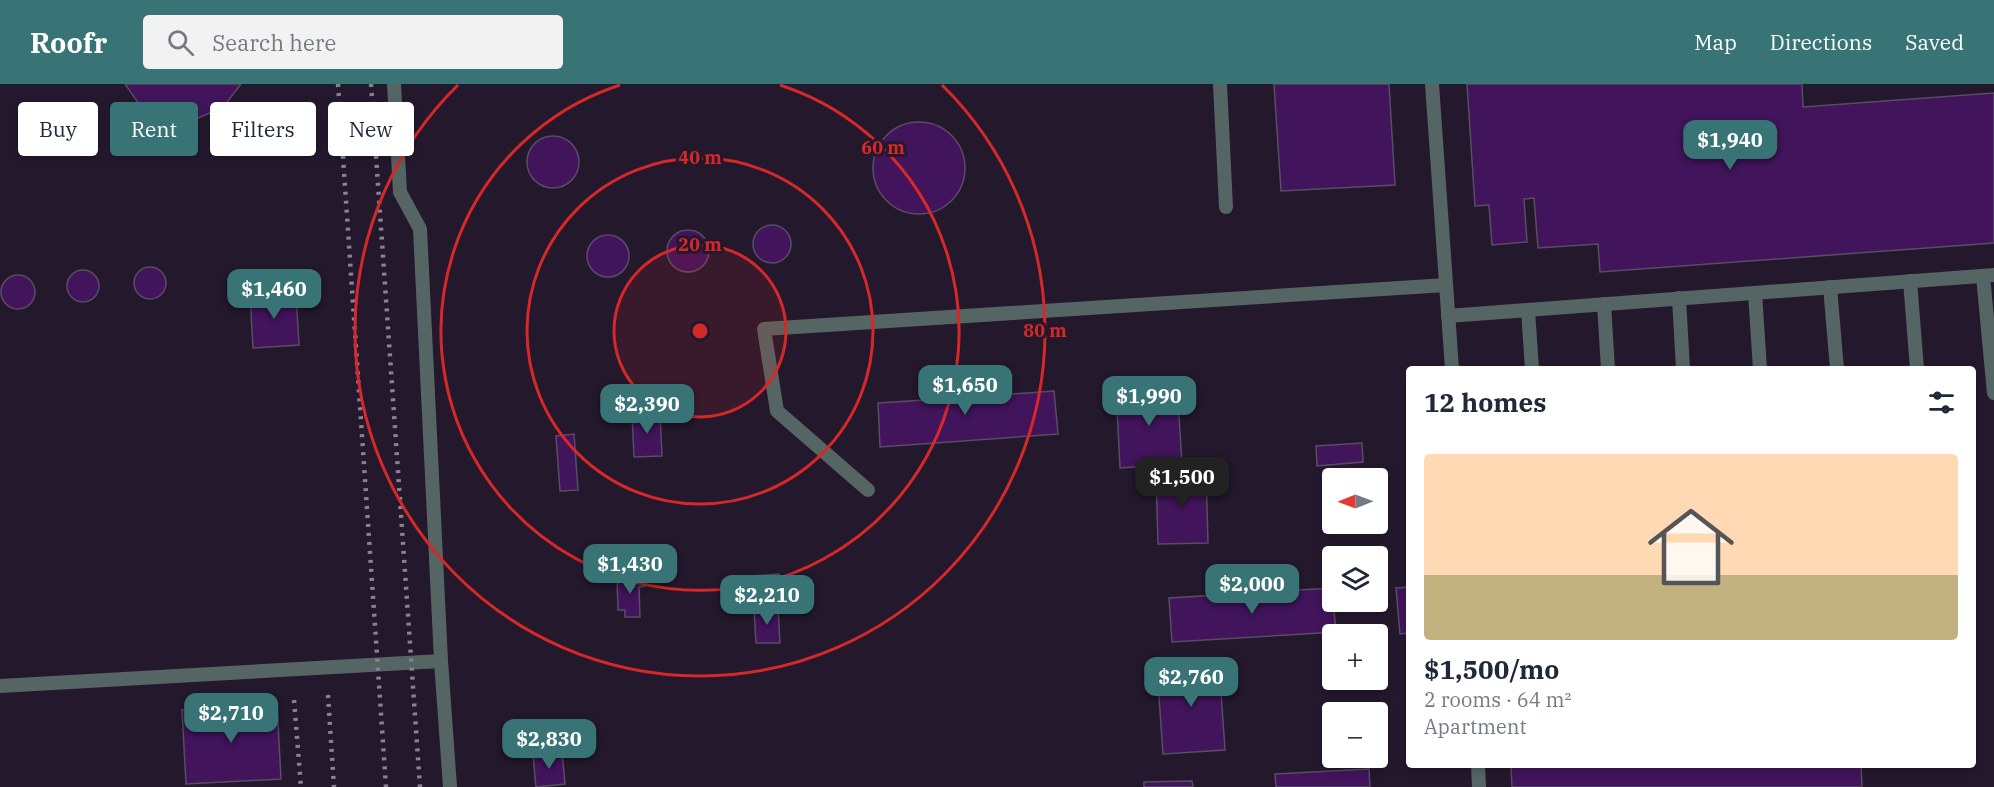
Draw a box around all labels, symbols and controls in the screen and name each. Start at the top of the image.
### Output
search box [143,15,563,69]
text: Roofr [30,24,107,61]
icon: search [164,26,197,59]
text: Search here [212,28,336,57]
text: Map [1694,28,1737,56]
text: Directions [1770,28,1872,56]
text: Saved [1905,28,1964,56]
chip: Buy [18,102,98,156]
chip: Rent [110,102,198,156]
chip: Filters [210,102,316,156]
chip: New [328,102,414,156]
pin: $1,940 [1681,120,1779,171]
text: $1,940 [1697,126,1763,153]
text: 60 m [861,136,905,159]
text: 40 m [678,146,722,169]
text: 20 m [678,233,722,256]
pin: $1,460 [225,269,323,320]
text: $1,460 [241,275,307,302]
text: 80 m [1023,319,1067,342]
centre of rings [690,321,710,341]
pin: $1,650 [916,365,1014,416]
text: $1,650 [932,371,998,398]
pin: $1,990 [1100,376,1198,427]
text: $1,990 [1116,382,1182,409]
pin: $2,390 [598,384,696,435]
text: 12 homes [1424,385,1546,419]
icon: filters [1925,386,1958,419]
text: $2,390 [614,390,680,417]
pin: $1,500 [1133,457,1231,508]
text: $1,500 [1149,463,1215,490]
north arrow [1322,468,1388,534]
map controls [1322,468,1388,768]
icon: home [1637,493,1745,601]
pin: $1,430 [581,544,679,595]
button: layers [1322,546,1388,612]
text: $1,430 [597,550,663,577]
pin: $2,000 [1203,564,1301,615]
text: $2,000 [1219,570,1285,597]
pin: $2,210 [718,575,816,626]
text: $2,210 [734,581,800,608]
button: + [1322,624,1388,690]
text: $1,500/mo [1424,652,1559,686]
pin: $2,760 [1142,657,1240,708]
text: $2,760 [1158,663,1224,690]
text: 2 rooms · 64 m² [1424,686,1571,713]
pin: $2,710 [182,693,280,744]
text: $2,710 [198,699,264,726]
button: − [1322,702,1388,768]
text: Apartment [1424,713,1527,740]
pin: $2,830 [500,719,598,770]
text: $2,830 [516,725,582,752]

